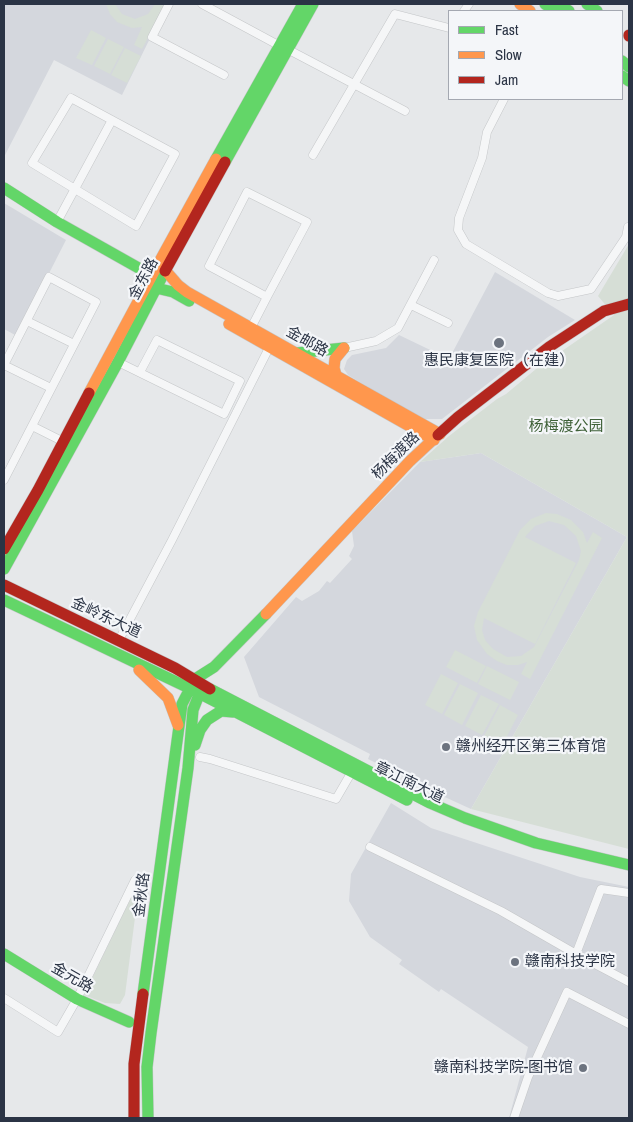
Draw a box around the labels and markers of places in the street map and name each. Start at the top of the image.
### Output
marker: 惠民康复医院（在建） [492,336,506,350]
place label: 惠民康复医院（在建） [424,352,574,370]
place label: 赣州经开区第三体育馆 [456,738,606,756]
marker: 赣州经开区第三体育馆 [440,741,452,753]
place label: 赣南科技学院 [525,953,615,971]
marker: 赣南科技学院 [509,956,521,968]
place label: 赣南科技学院-图书馆 [434,1059,573,1077]
marker: 赣南科技学院-图书馆 [577,1062,589,1074]

